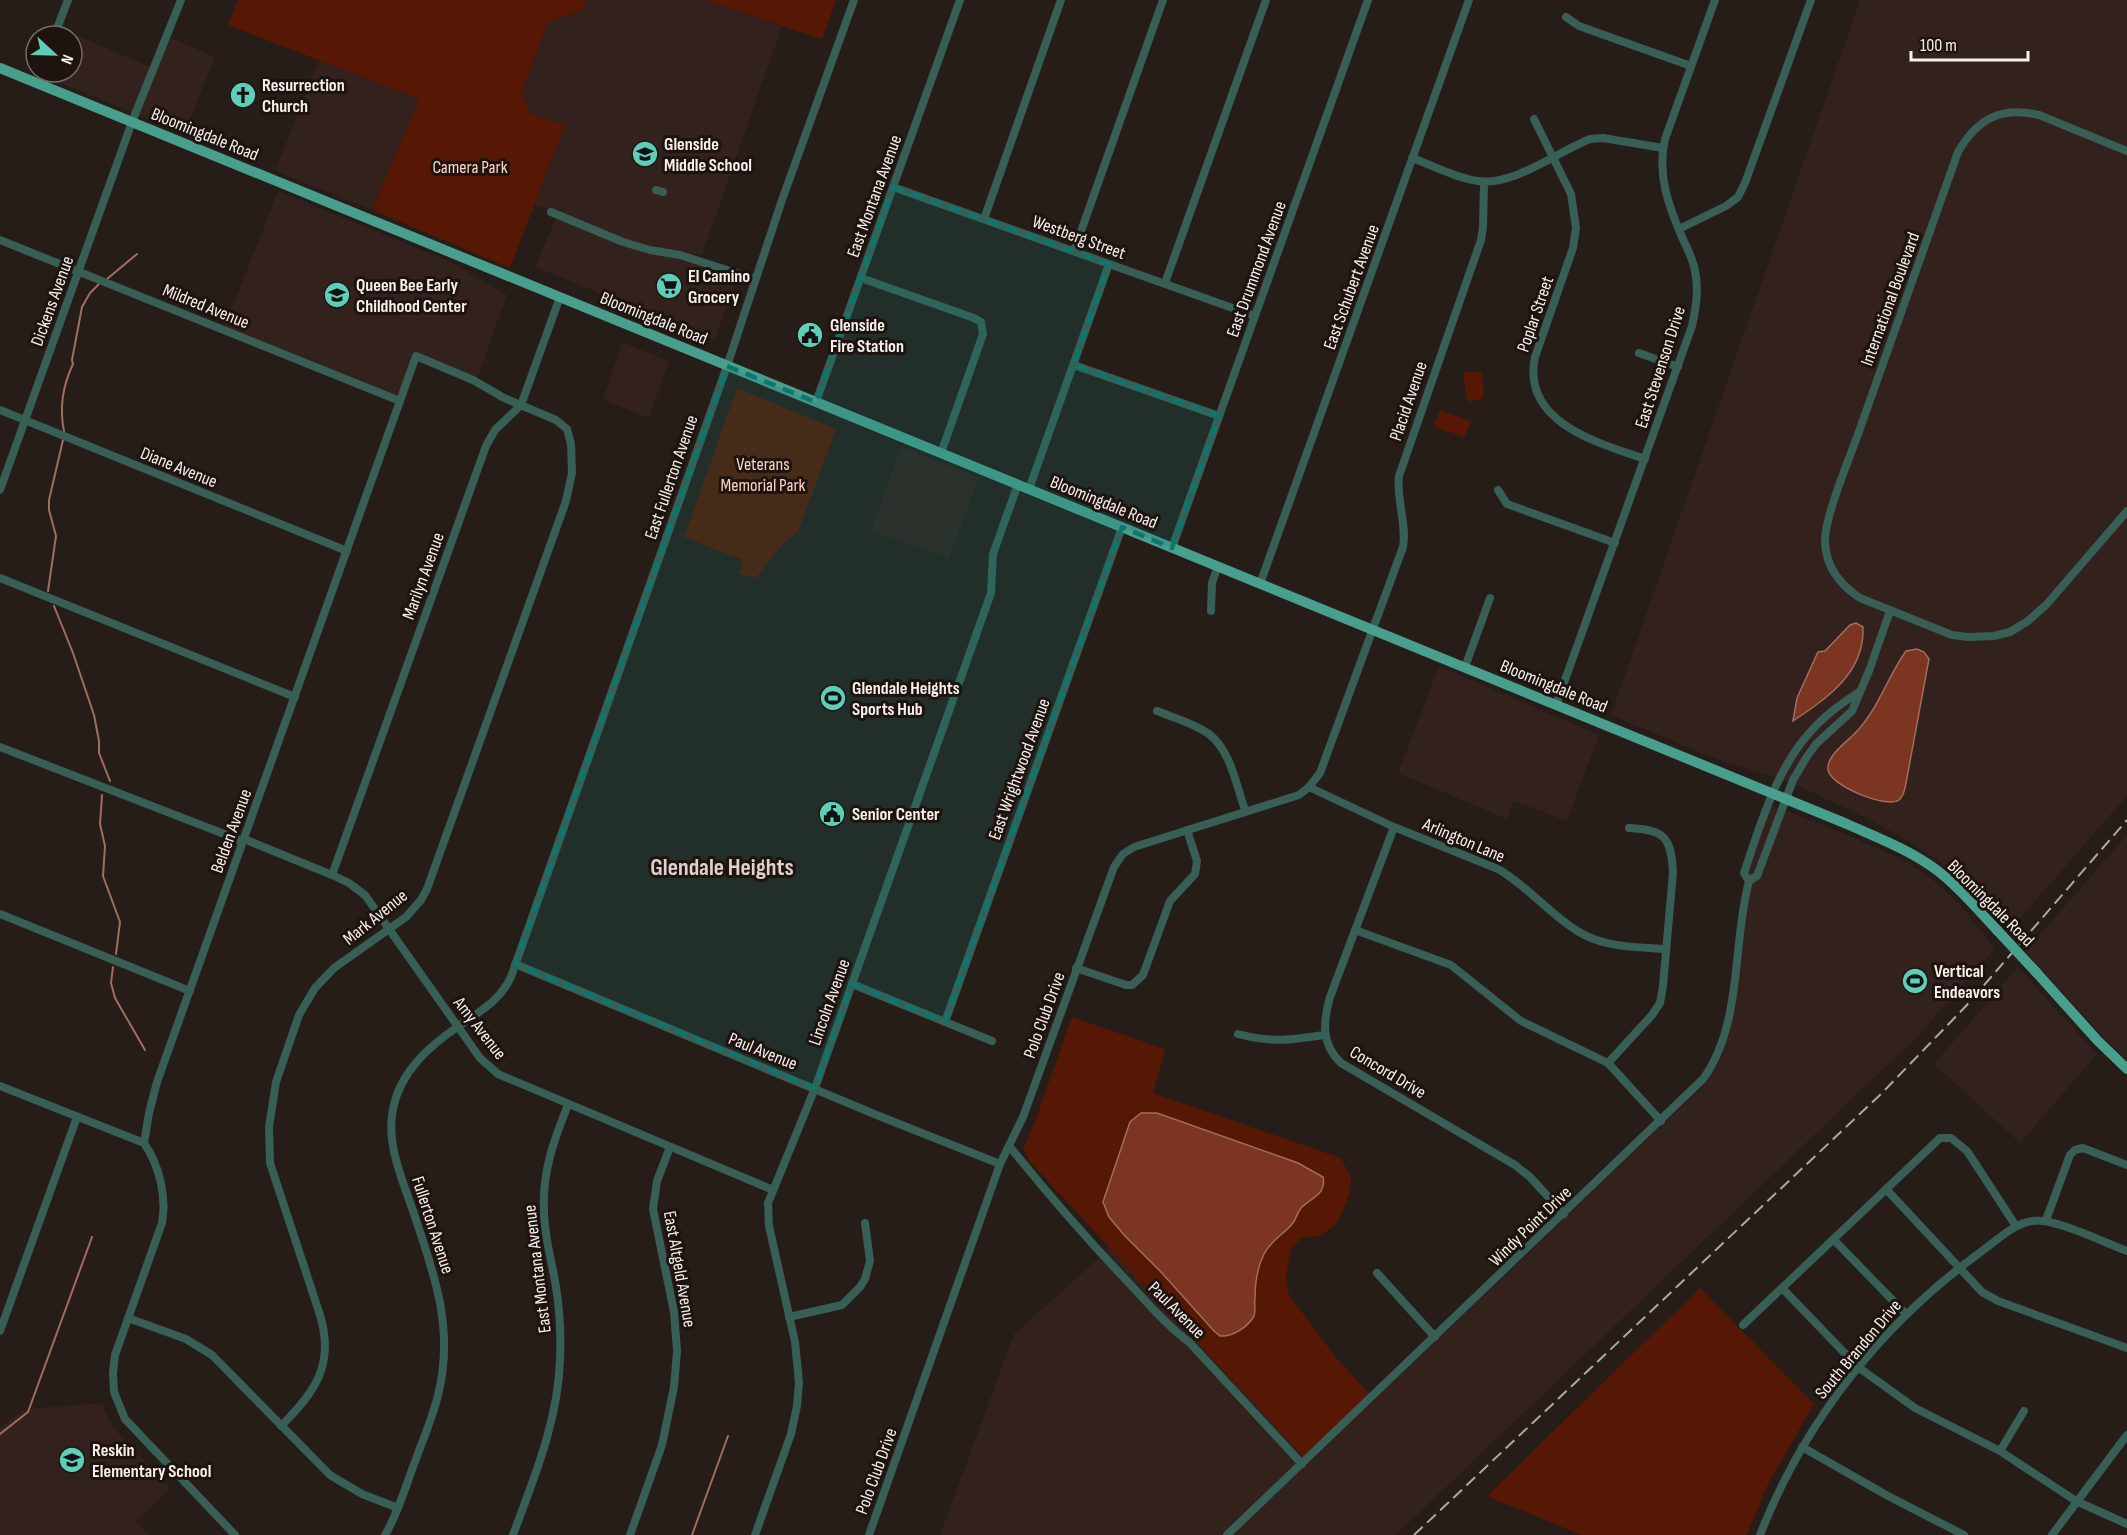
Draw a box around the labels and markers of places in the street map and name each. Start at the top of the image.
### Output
place label: Resurrection Church [262,75,345,117]
church icon: Resurrection Church [228,80,258,110]
place label: Glenside Middle School [664,134,752,176]
school or university icon: Glenside Middle School [630,139,660,169]
place label: El Camino Grocery [688,266,750,308]
supermarket icon: El Camino Grocery [654,271,684,301]
place label: Queen Bee Early Childhood Center [356,275,467,317]
school or university icon: Queen Bee Early Childhood Center [322,280,352,310]
place label: Glenside Fire Station [830,315,904,357]
public building icon: Glenside Fire Station [795,320,825,350]
place label: Glendale Heights Sports Hub [852,678,960,720]
sports icon: Glendale Heights Sports Hub [818,683,848,713]
public building icon: Senior Center [817,799,847,829]
place label: Senior Center [852,804,940,825]
place label: Vertical Endeavors [1934,961,2000,1003]
sports icon: Vertical Endeavors [1900,966,1930,996]
place label: Reskin Elementary School [92,1440,211,1482]
school or university icon: Reskin Elementary School [57,1445,87,1475]

